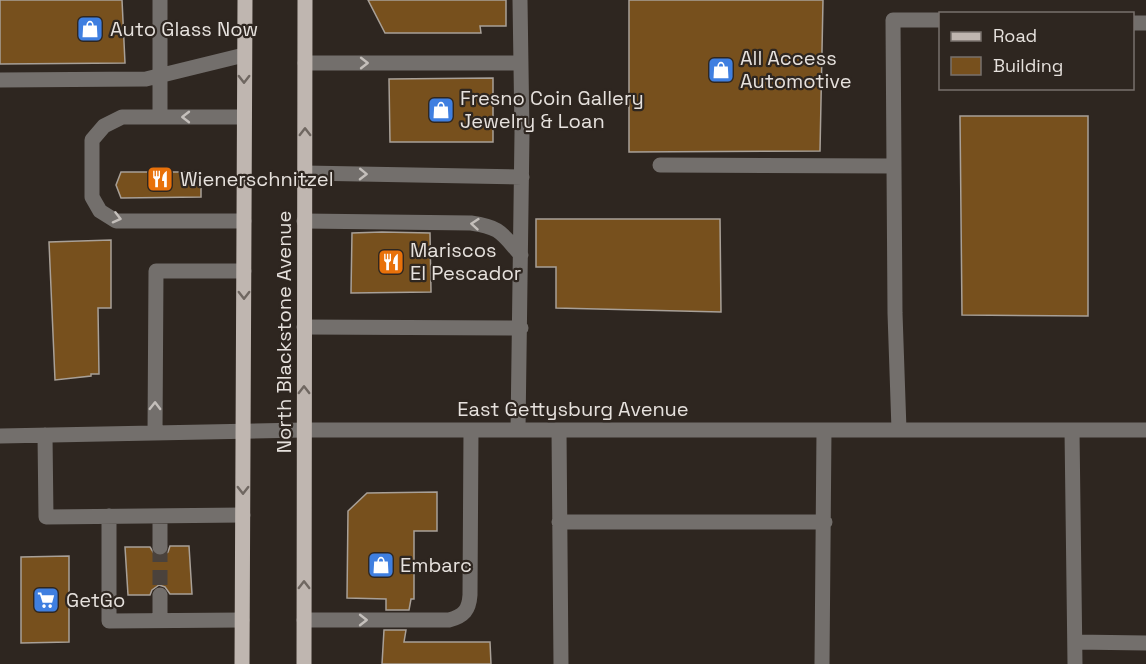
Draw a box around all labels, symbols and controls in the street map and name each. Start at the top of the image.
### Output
legend [939,12,1134,90]
shop icon: Auto Glass Now [75,14,105,44]
place label: Auto Glass Now [110,16,258,42]
text: Road [993,24,1037,47]
place label: All Access Automotive [740,45,852,94]
text: Building [993,54,1063,77]
shop icon: All Access Automotive [706,55,736,85]
one-way arrow [359,57,368,69]
one-way arrow [238,75,250,84]
place label: Fresno Coin Gallery Jewelry & Loan [460,85,644,134]
shop icon: Fresno Coin Gallery Jewelry & Loan [426,95,456,125]
one-way arrow [181,111,190,123]
one-way arrow [299,127,311,136]
restaurant icon: Wienerschnitzel [145,164,175,194]
place label: Wienerschnitzel [180,166,334,192]
one-way arrow [359,168,368,180]
one-way arrow [112,211,122,224]
street label: North Blackstone Avenue [271,211,297,453]
one-way arrow [470,218,479,231]
place label: Mariscos El Pescador [410,237,521,286]
restaurant icon: Mariscos El Pescador [376,247,406,277]
one-way arrow [237,291,250,300]
one-way arrow [298,385,310,394]
street label: East Gettysburg Avenue [457,396,689,422]
one-way arrow [149,402,161,411]
one-way arrow [237,486,249,495]
shop icon: Embarc [366,550,396,580]
place label: Embarc [400,552,472,578]
one-way arrow [298,580,310,589]
supermarket icon: GetGo [31,585,61,615]
place label: GetGo [66,587,125,613]
one-way arrow [358,614,367,626]

